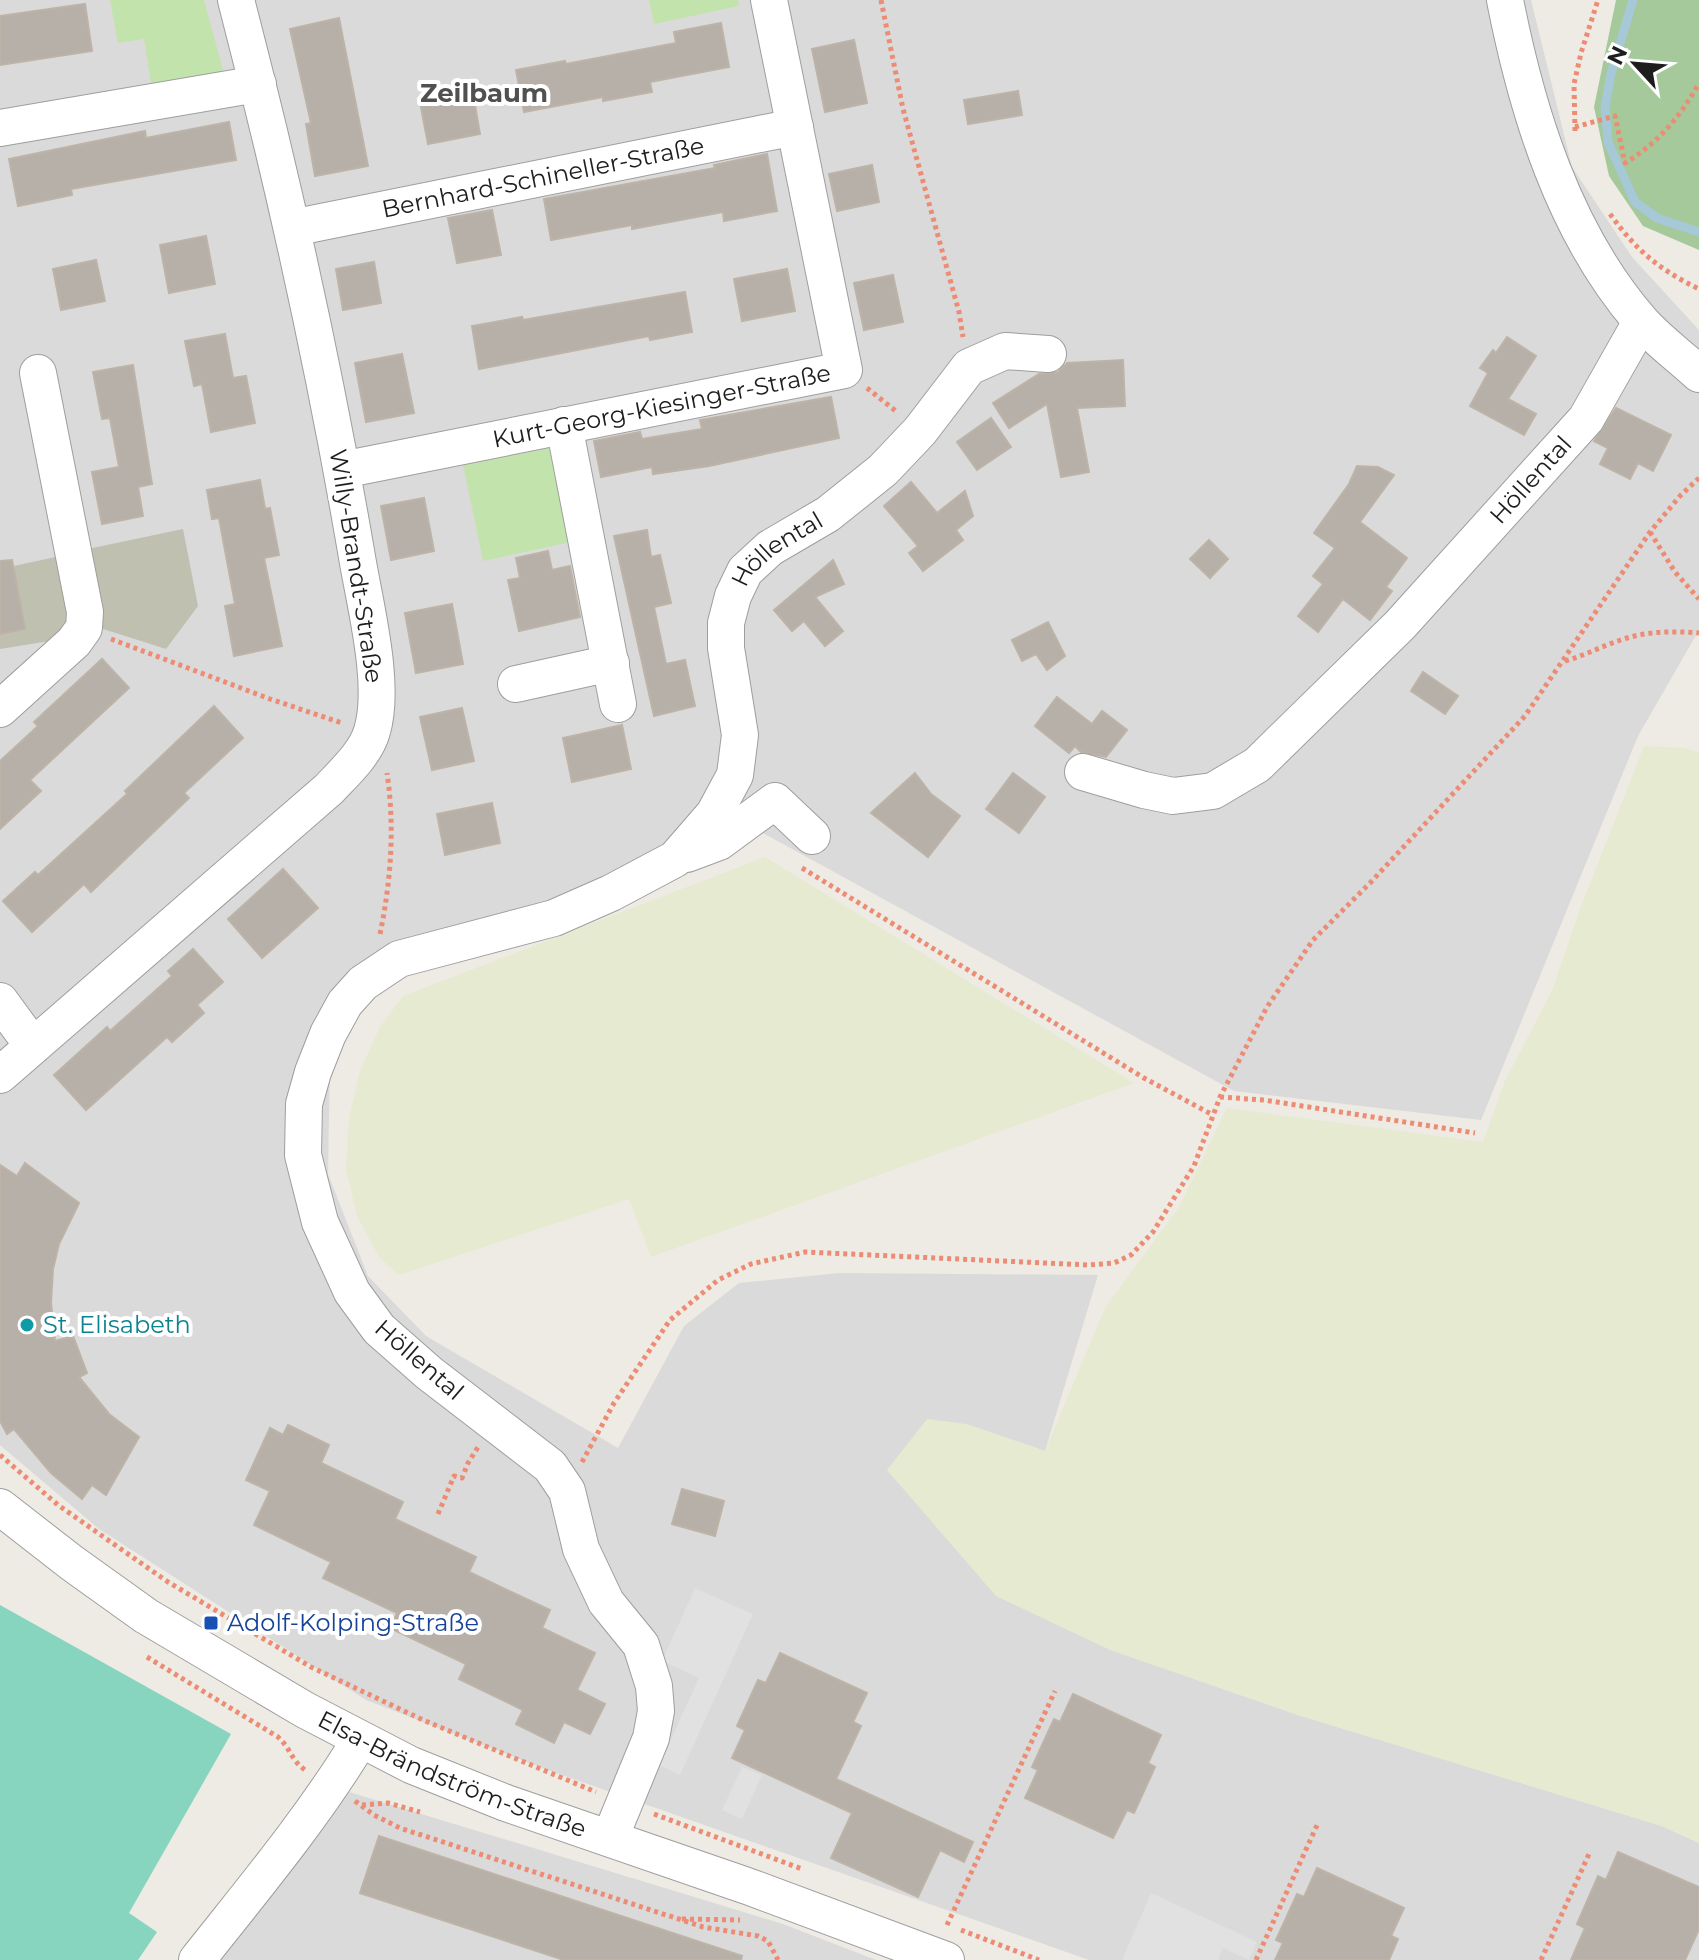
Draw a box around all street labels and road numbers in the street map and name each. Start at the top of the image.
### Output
street label: Bernhard-Schineller-Straße [379,131,707,224]
street label: Kurt-Georg-Kiesinger-Straße [490,358,833,454]
street label: Höllental [1483,430,1577,530]
street label: Willy-Brandt-Straße [324,447,389,685]
street label: Höllental [725,505,828,591]
street label: Höllental [369,1313,470,1406]
street label: Elsa-Brändström-Straße [313,1704,590,1844]

